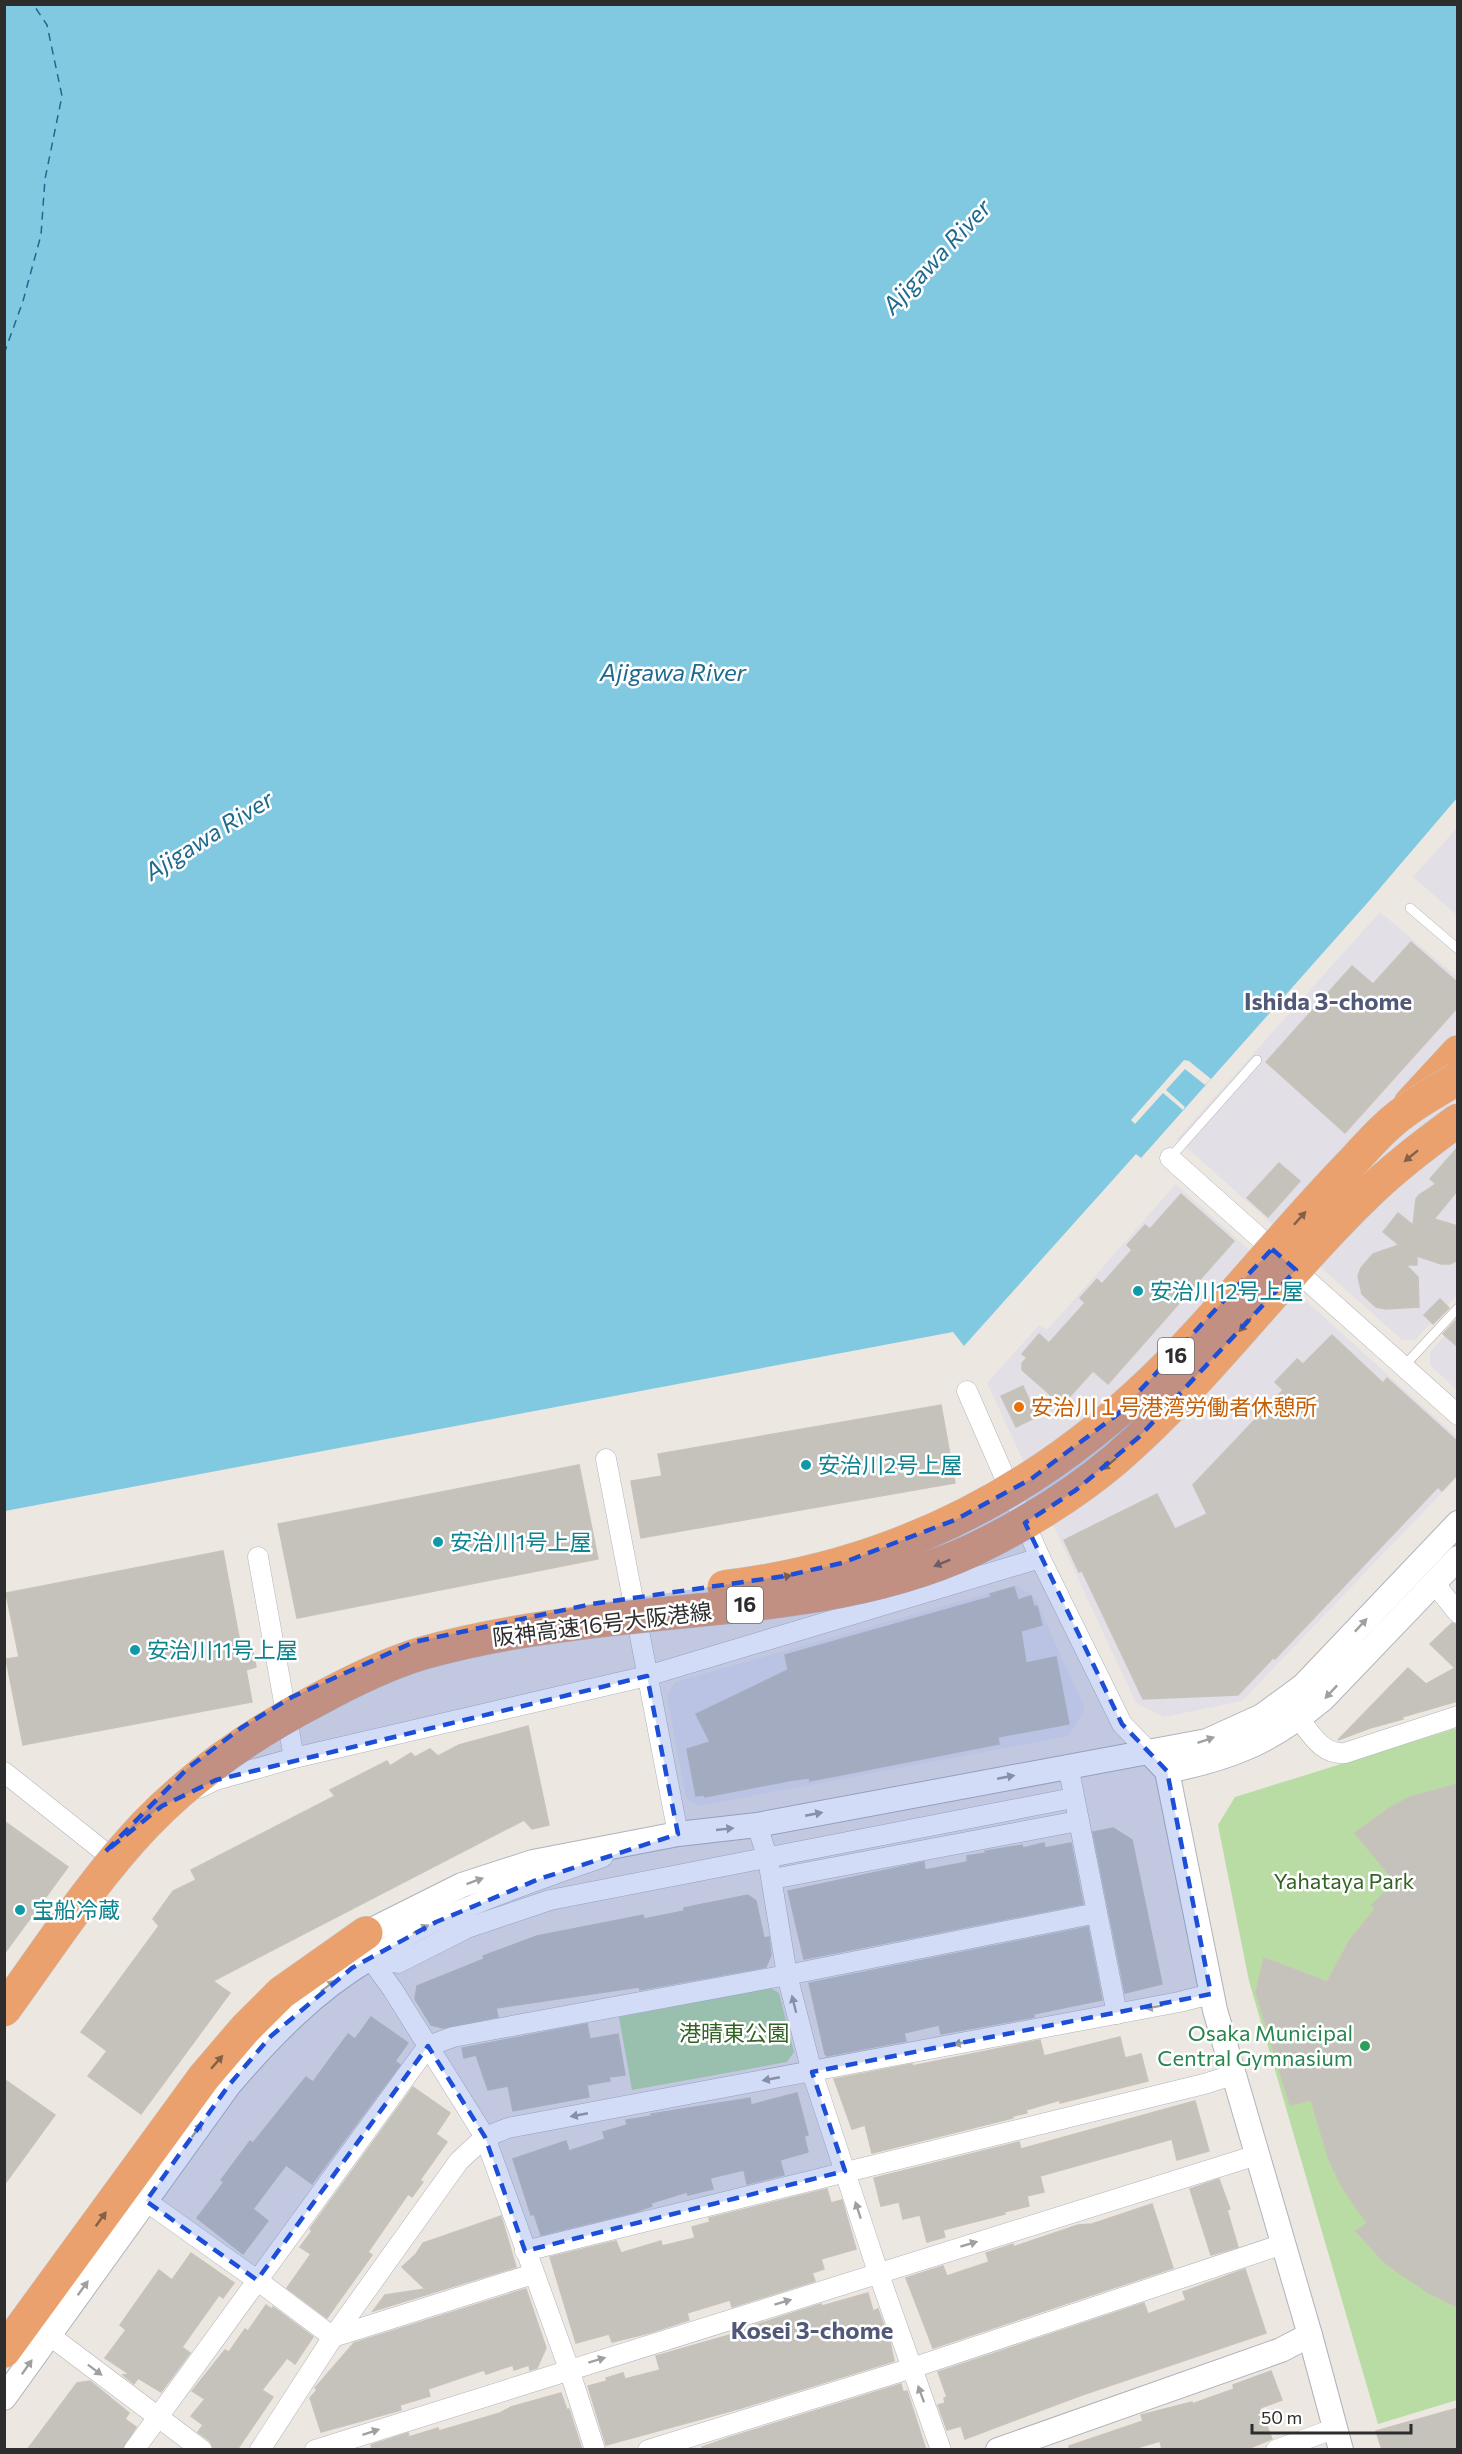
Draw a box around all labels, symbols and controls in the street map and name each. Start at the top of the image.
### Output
water label: Ajigawa River [875,192,997,320]
water label: Ajigawa River [599,657,748,686]
water label: Ajigawa River [138,783,279,886]
district label: Ishida 3-chome [1244,986,1412,1015]
one-way arrow [1403,1149,1419,1162]
one-way arrow [1293,1211,1306,1226]
place label: 安治川12号上屋 [1150,1277,1304,1304]
marker: 安治川12号上屋 [1131,1284,1145,1298]
one-way arrow [1239,1318,1253,1332]
road number: 16 [1158,1338,1194,1374]
place label: 安治川１号港湾労働者休憩所 [1031,1393,1317,1420]
marker: 安治川１号港湾労働者休憩所 [1012,1400,1026,1414]
place label: 安治川2号上屋 [818,1451,962,1478]
one-way arrow [1101,1457,1117,1470]
marker: 安治川2号上屋 [799,1458,813,1472]
place label: 安治川1号上屋 [450,1528,591,1555]
marker: 安治川1号上屋 [431,1535,445,1549]
one-way arrow [933,1559,951,1568]
one-way arrow [774,1571,792,1581]
road number: 16 [727,1587,763,1623]
street label: 阪神高速16号大阪港線 [491,1597,713,1650]
one-way arrow [1353,1619,1367,1633]
place label: 安治川11号上屋 [147,1636,298,1663]
marker: 安治川11号上屋 [128,1643,142,1657]
one-way arrow [1324,1684,1338,1698]
one-way arrow [1198,1735,1216,1745]
one-way arrow [996,1772,1015,1781]
one-way arrow [805,1809,824,1818]
one-way arrow [716,1824,735,1833]
park label: Yahataya Park [1274,1867,1415,1894]
one-way arrow [466,1875,484,1885]
place label: 宝船冷蔵 [32,1896,120,1923]
marker: 宝船冷蔵 [13,1903,27,1917]
one-way arrow [412,1925,429,1934]
one-way arrow [320,1980,336,1993]
one-way arrow [789,1995,799,2013]
one-way arrow [1144,2003,1163,2012]
park label: 港晴東公園 [679,2019,789,2046]
place label: Osaka Municipal Central Gymnasium [1157,2019,1353,2071]
one-way arrow [953,2039,972,2048]
marker: Osaka Municipal Central Gymnasium [1358,2039,1372,2053]
one-way arrow [210,2055,223,2070]
one-way arrow [761,2075,780,2084]
one-way arrow [570,2111,589,2120]
one-way arrow [191,2122,203,2138]
one-way arrow [852,2201,862,2219]
one-way arrow [94,2211,106,2226]
one-way arrow [960,2239,978,2248]
one-way arrow [77,2280,89,2296]
one-way arrow [774,2297,792,2306]
district label: Kosei 3-chome [731,2315,893,2344]
one-way arrow [588,2355,606,2364]
one-way arrow [21,2359,33,2375]
one-way arrow [87,2364,103,2376]
one-way arrow [916,2385,926,2403]
scale bar [1252,2397,1411,2435]
text: 50 m [1261,2406,1302,2428]
one-way arrow [362,2427,380,2436]

